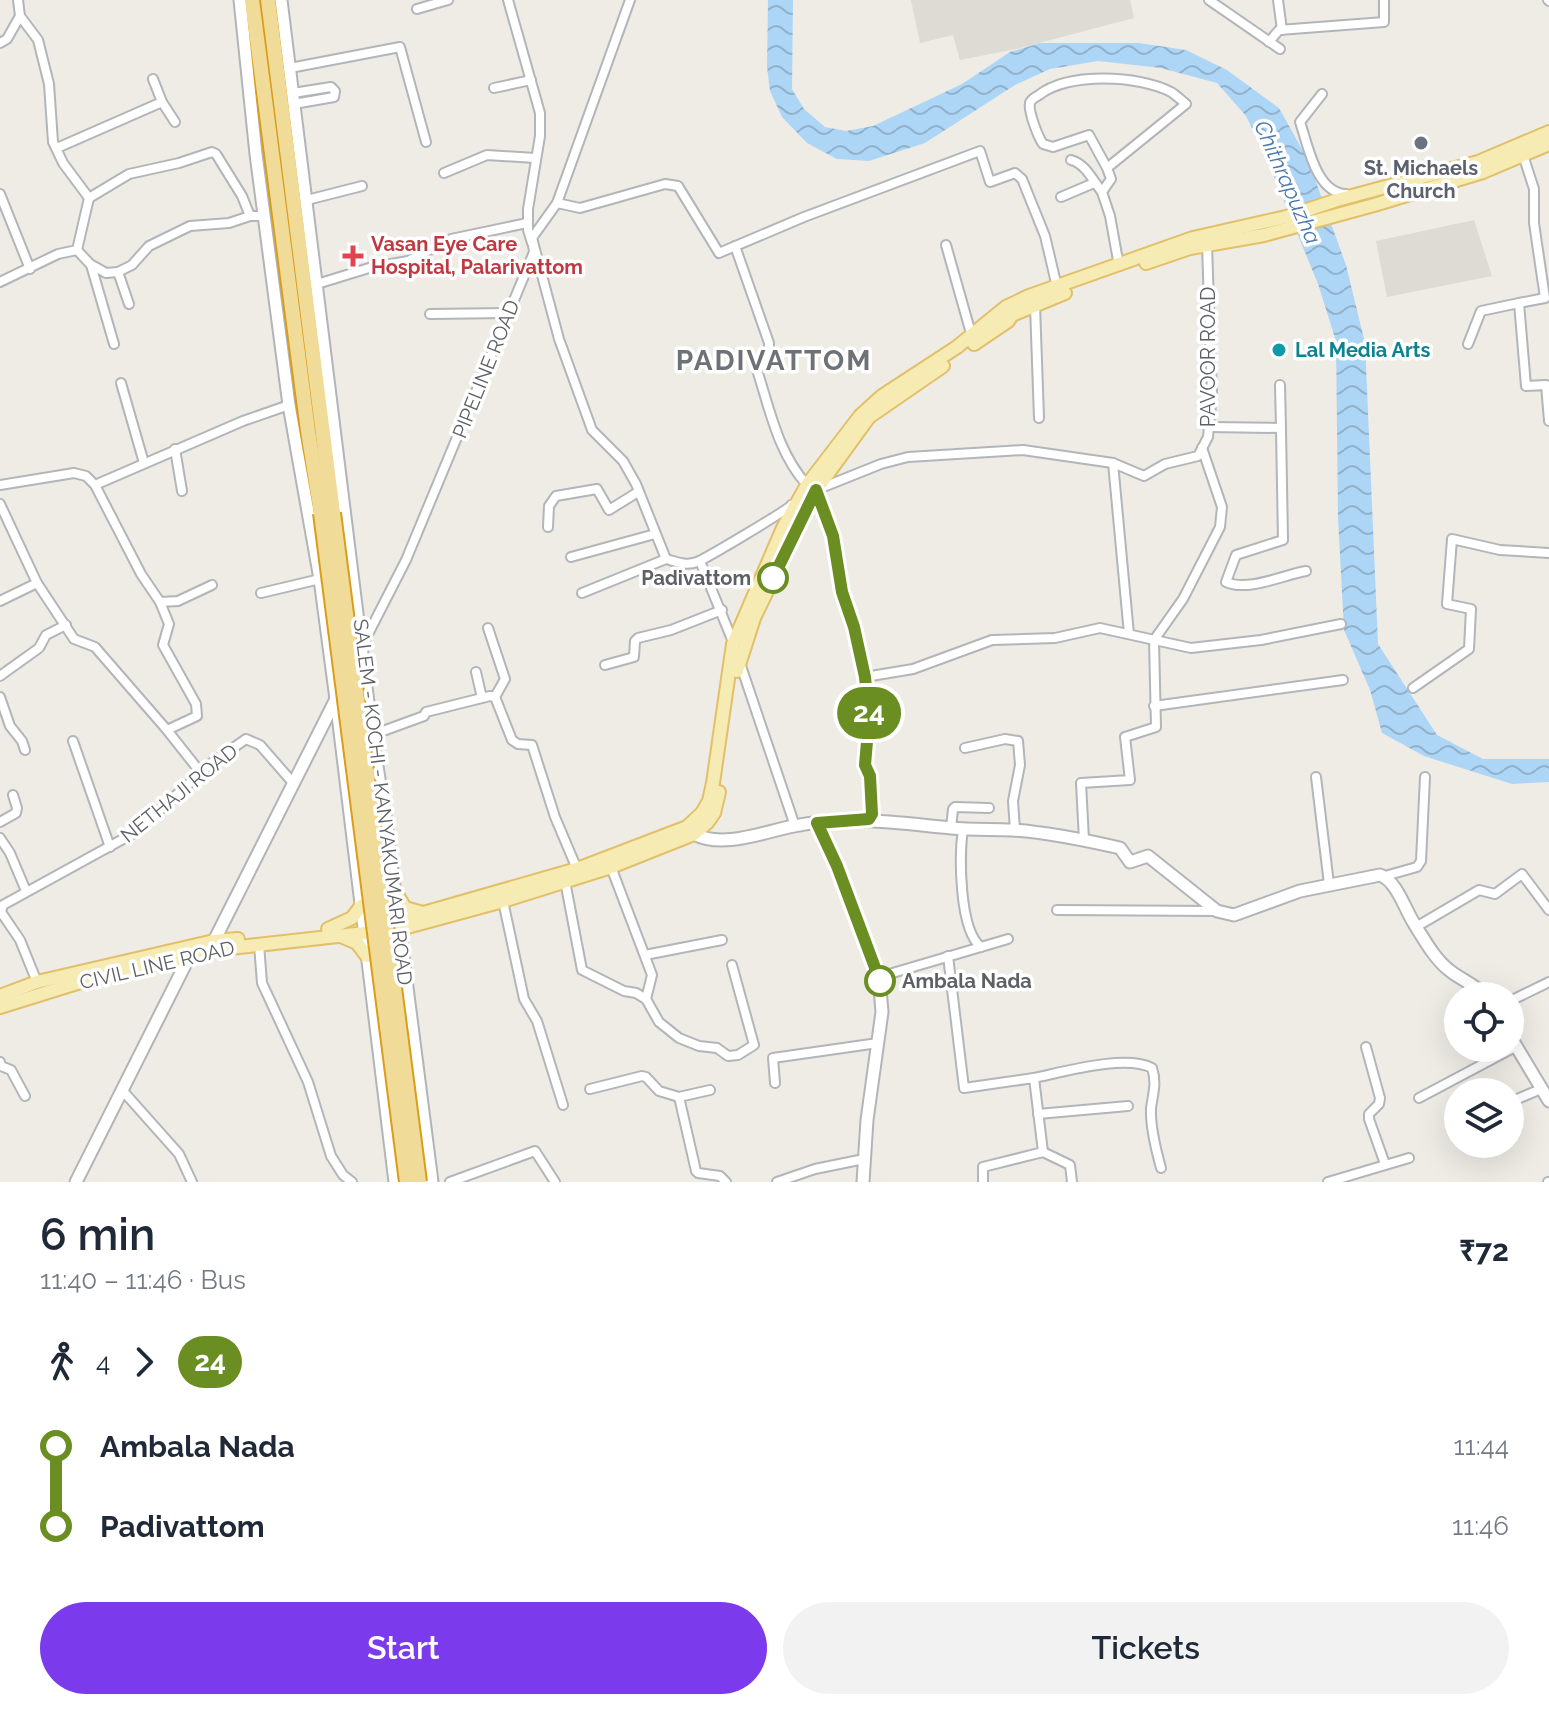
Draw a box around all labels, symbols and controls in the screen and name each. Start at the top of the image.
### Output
water label: Chithrapuzha [1249,116,1327,248]
marker: St. Michaels Church [1412,134,1430,152]
place label: St. Michaels Church [1364,156,1478,203]
place label: Vasan Eye Care Hospital, Palarivattom [371,232,583,279]
marker: Vasan Eye Care Hospital, Palarivattom [342,245,364,267]
street label: PAVOOR ROAD [1196,287,1220,427]
street label: PIPELINE ROAD [447,296,525,442]
place label: Lal Media Arts [1295,338,1430,362]
marker: Lal Media Arts [1270,341,1288,359]
district label: PADIVATTOM [676,344,872,377]
marker: Padivattom [758,563,788,593]
place label: Padivattom [641,566,751,590]
street label: SALEM - KOCHI - KANYAKUMARI ROAD [349,617,417,987]
line badge: 24 [833,687,905,739]
text: 24 [853,696,885,729]
street label: NETHAJI ROAD [116,739,242,847]
street label: CIVIL LINE ROAD [77,936,237,994]
marker: Ambala Nada [865,966,895,996]
place label: Ambala Nada [902,969,1032,993]
map controls [1444,982,1524,1158]
button: locate [1444,982,1524,1062]
button: layers [1444,1078,1524,1158]
text: 6 min [40,1209,155,1260]
text: ₹72 [1459,1233,1509,1268]
text: 11:40 – 11:46 · Bus [40,1265,246,1295]
icon: walk [40,1340,84,1384]
icon: forward [122,1340,166,1384]
text: 24 [194,1345,226,1378]
text: 4 [96,1347,110,1377]
text: Ambala Nada [100,1429,295,1464]
text: 11:44 [1453,1431,1509,1461]
text: Padivattom [100,1509,265,1544]
text: 11:46 [1452,1511,1509,1541]
button: Start [40,1602,767,1694]
button: Tickets [783,1602,1509,1694]

